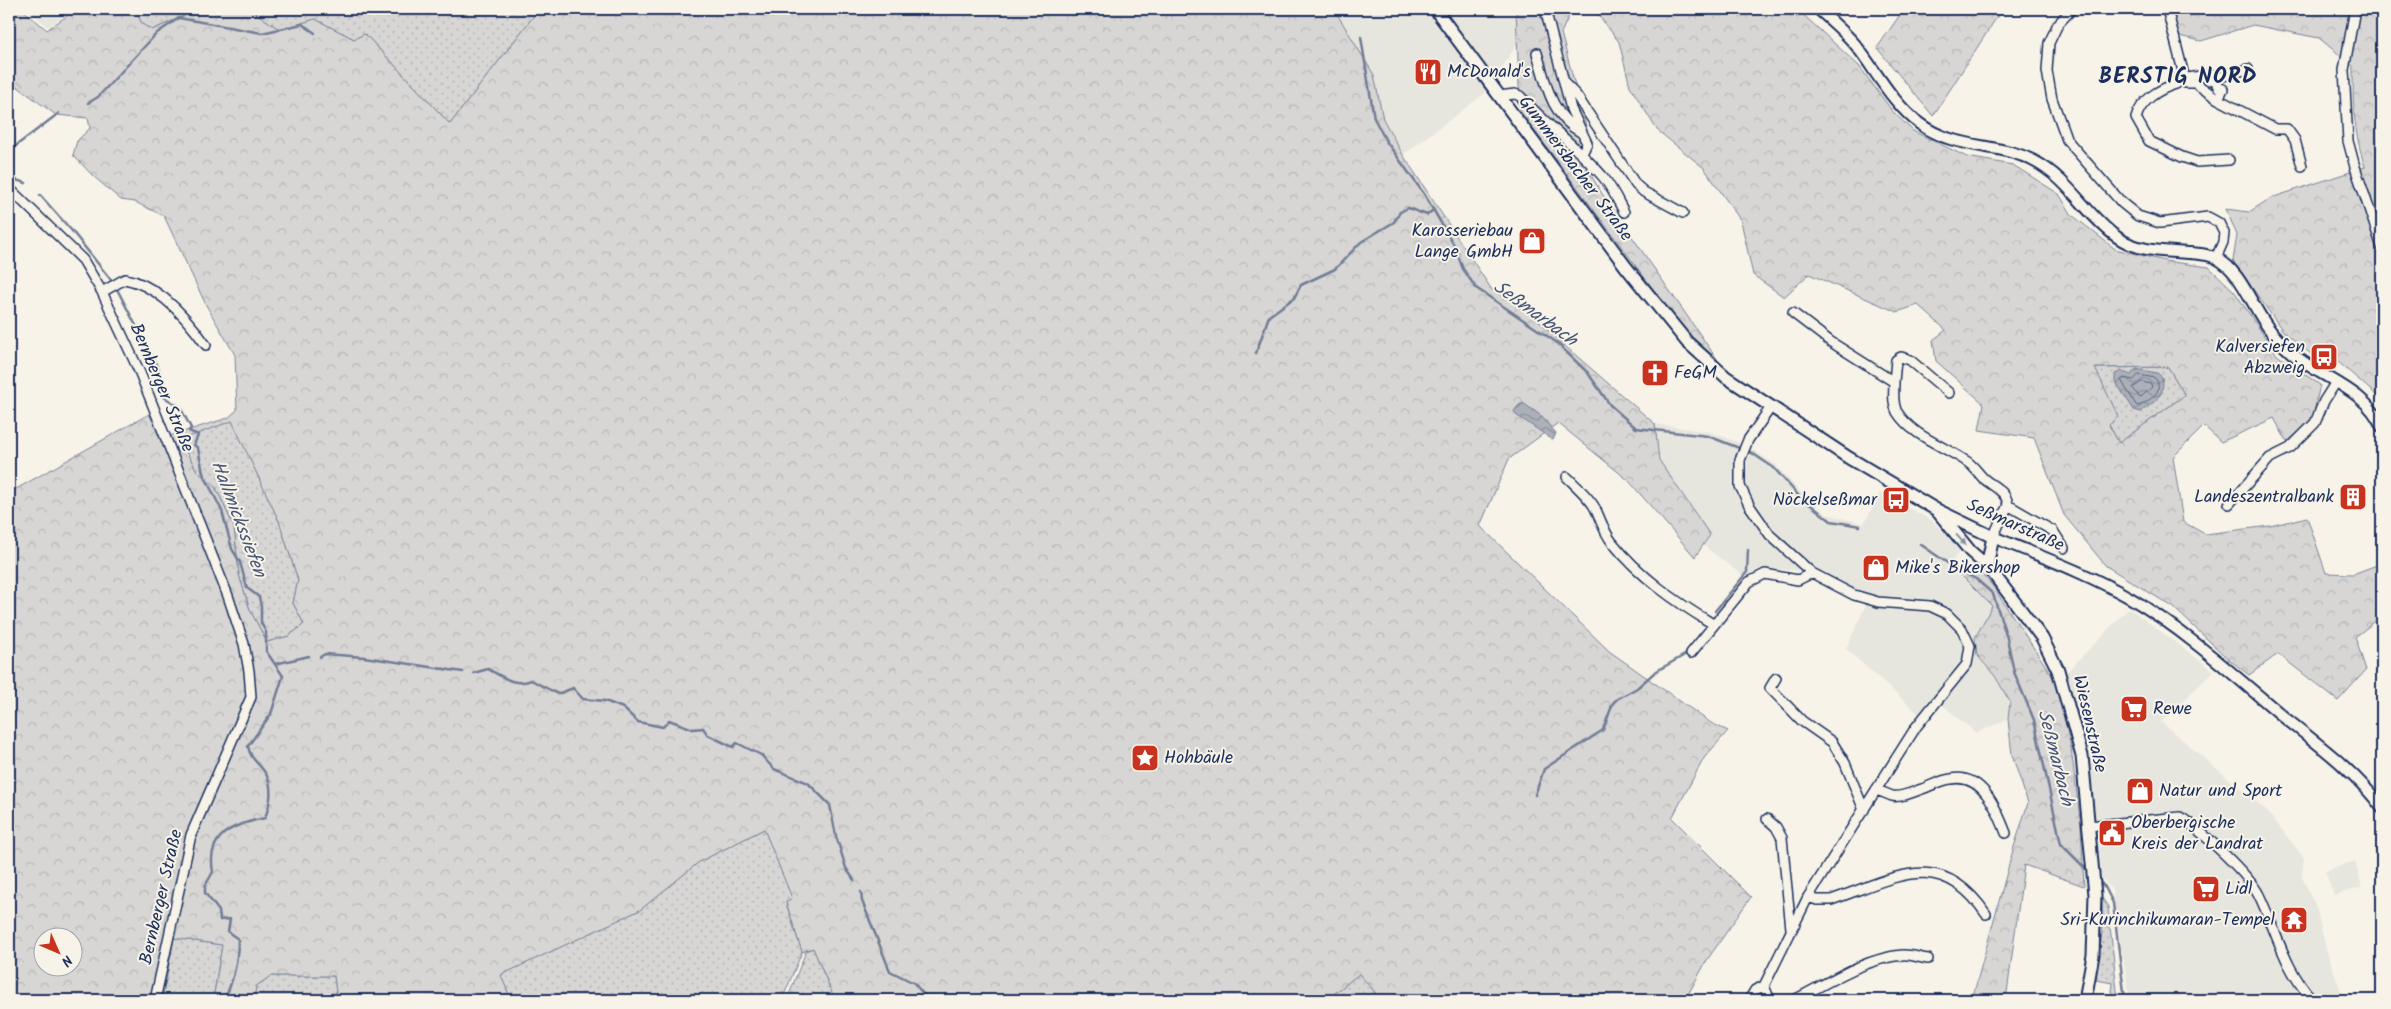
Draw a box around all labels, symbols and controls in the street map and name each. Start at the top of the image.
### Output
restaurant icon: McDonald's [1413,57,1443,87]
place label: McDonald's [1447,58,1531,87]
district label: BERSTIG NORD [2099,60,2257,95]
street label: Gummersbacher Straße [1510,90,1640,248]
place label: Karosseriebau Lange GmbH [1411,217,1513,267]
shop icon: Karosseriebau Lange GmbH [1517,226,1547,256]
water label: Seßmarbach [1487,273,1585,356]
street label: Bernberger Straße [121,319,201,457]
place label: Kalversiefen Abzweig [2215,333,2305,383]
bus stop icon: Kalversiefen Abzweig [2309,342,2339,372]
church icon: FeGM [1640,358,1670,388]
place label: FeGM [1674,359,1718,388]
water label: Hallmickssiefen [202,456,275,584]
building icon: Landeszentralbank [2338,482,2368,512]
place label: Landeszentralbank [2194,483,2335,512]
bus stop icon: Nöckelseßmar [1881,485,1911,515]
place label: Nöckelseßmar [1773,486,1878,515]
street label: Seßmarstraße [1961,491,2069,561]
one-way arrow [1955,533,1966,546]
shop icon: Mike's Bikershop [1861,553,1891,583]
place label: Mike's Bikershop [1895,554,2020,583]
street label: Wiesenstraße [2064,672,2114,776]
supermarket icon: Rewe [2119,694,2149,724]
place label: Rewe [2153,695,2192,724]
water label: Seßmarbach [2029,707,2082,811]
place icon: Hohbäule [1130,743,1160,773]
place label: Hohbäule [1164,744,1233,773]
shop icon: Natur und Sport [2125,776,2155,806]
place label: Natur und Sport [2159,777,2283,806]
place label: Oberbergische Kreis der Landrat [2131,809,2264,859]
public building icon: Oberbergische Kreis der Landrat [2097,818,2127,848]
street label: Bernberger Straße [132,826,192,968]
supermarket icon: Lidl [2191,874,2221,904]
place label: Lidl [2225,875,2253,904]
temple icon: Sri-Kurinchikumaran-Tempel [2279,905,2309,935]
place label: Sri-Kurinchikumaran-Tempel [2061,906,2276,935]
north arrow [32,926,82,976]
text: N [55,950,77,972]

